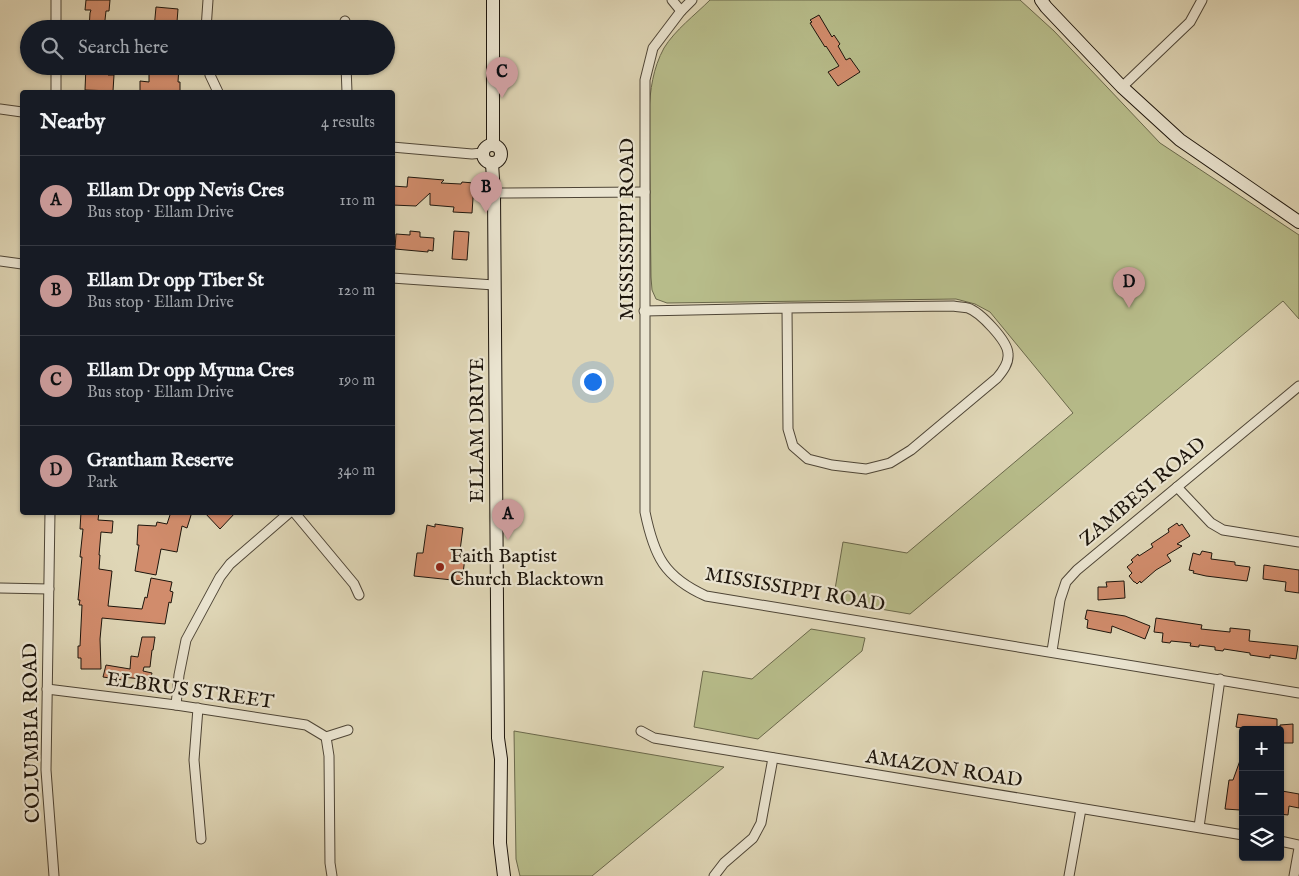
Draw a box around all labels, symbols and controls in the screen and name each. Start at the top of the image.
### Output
search box [20,20,395,75]
icon: search [38,34,66,62]
text: Search here [78,36,169,60]
pin: C [486,57,518,98]
text: Nearby [40,109,105,136]
text: 4 results [321,113,375,133]
street label: MISSISSIPPI ROAD [615,138,640,320]
pin: B [470,172,502,213]
text: Ellam Dr opp Nevis Cres [87,179,284,203]
text: A [51,191,61,211]
text: 110 m [339,191,375,211]
text: Bus stop · Ellam Drive [87,203,234,223]
pin: D [1113,267,1145,308]
text: Ellam Dr opp Tiber St [87,269,264,293]
text: B [51,281,61,301]
text: 120 m [338,281,375,301]
text: Bus stop · Ellam Drive [87,293,234,313]
street label: ELLAM DRIVE [465,357,490,503]
text: Ellam Dr opp Myuna Cres [87,359,294,383]
your location [580,369,606,395]
text: C [50,371,62,391]
text: 190 m [338,371,375,391]
text: Bus stop · Ellam Drive [87,383,234,403]
street label: ZAMBESI ROAD [1075,432,1211,552]
text: Grantham Reserve [87,449,234,473]
text: D [50,461,62,481]
text: 340 m [337,461,375,481]
text: Park [87,473,117,493]
pin: A [492,499,524,540]
place label: Faith Baptist Church Blacktown [450,544,604,592]
marker: Faith Baptist Church Blacktown [434,561,446,573]
street label: MISSISSIPPI ROAD [703,562,887,618]
street label: COLUMBIA ROAD [18,643,46,823]
street label: ELBRUS STREET [104,667,276,715]
map controls [1239,726,1284,861]
button: + [1239,726,1284,771]
street label: AMAZON ROAD [863,744,1024,794]
button: − [1239,771,1284,816]
button: layers [1239,816,1284,861]

